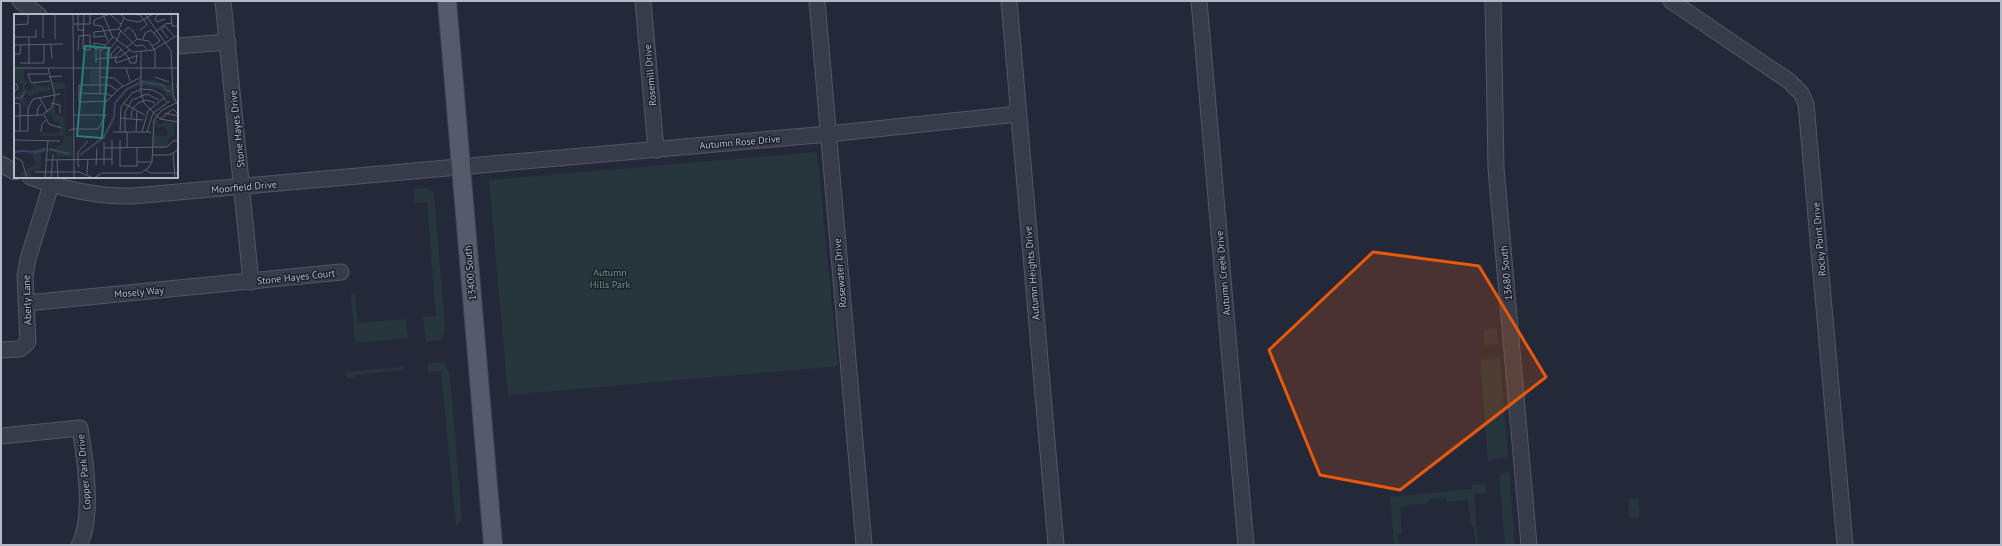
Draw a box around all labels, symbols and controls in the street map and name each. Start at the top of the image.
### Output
inset map [14,14,178,178]
street label: Rosemill Drive [641,44,659,106]
street label: Stone Hayes Drive [226,90,248,168]
street label: Autumn Rose Drive [699,132,781,152]
street label: Moorfield Drive [211,178,277,196]
street label: Rocky Point Drive [1809,201,1829,277]
street label: Autumn Heights Drive [1021,225,1043,321]
street label: Autumn Creek Drive [1213,230,1233,316]
street label: Rosewater Drive [831,238,849,308]
street label: 13400 South [461,245,479,301]
street label: 13680 South [1497,245,1515,301]
street label: Stone Hayes Court [256,266,336,288]
park label: Autumn Hills Park [590,266,630,291]
street label: Aberly Lane [20,275,34,325]
street label: Mosely Way [114,283,165,301]
street label: Copper Park Drive [74,434,94,510]

